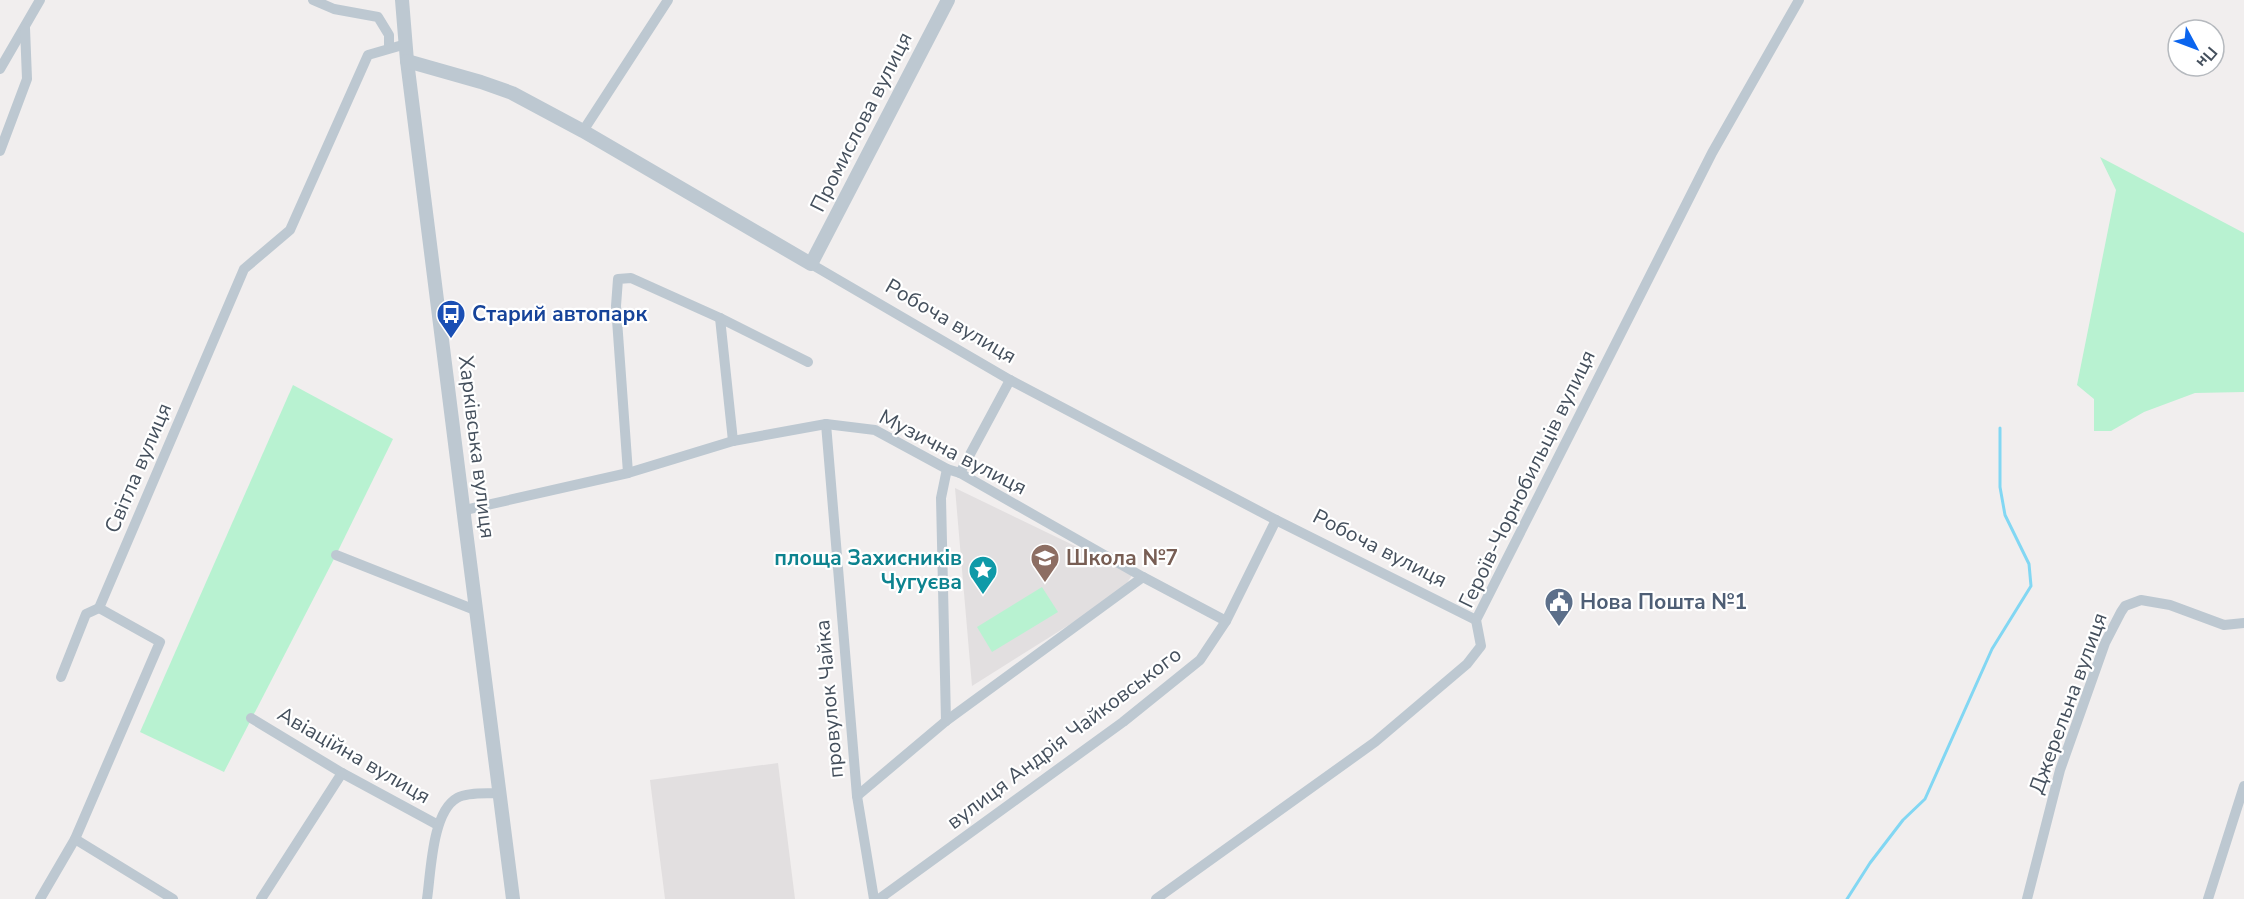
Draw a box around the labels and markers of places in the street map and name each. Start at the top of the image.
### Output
bus stop icon: Старий автопарк [435,298,467,340]
place label: Старий автопарк [472,300,647,328]
school or university icon: Школа №7 [1029,542,1061,584]
place label: площа Захисників Чугуєва [774,544,962,596]
place label: Школа №7 [1066,544,1178,572]
place icon: площа Захисників Чугуєва [967,554,999,596]
public building icon: Нова Пошта №1 [1543,586,1575,628]
place label: Нова Пошта №1 [1580,588,1747,616]

